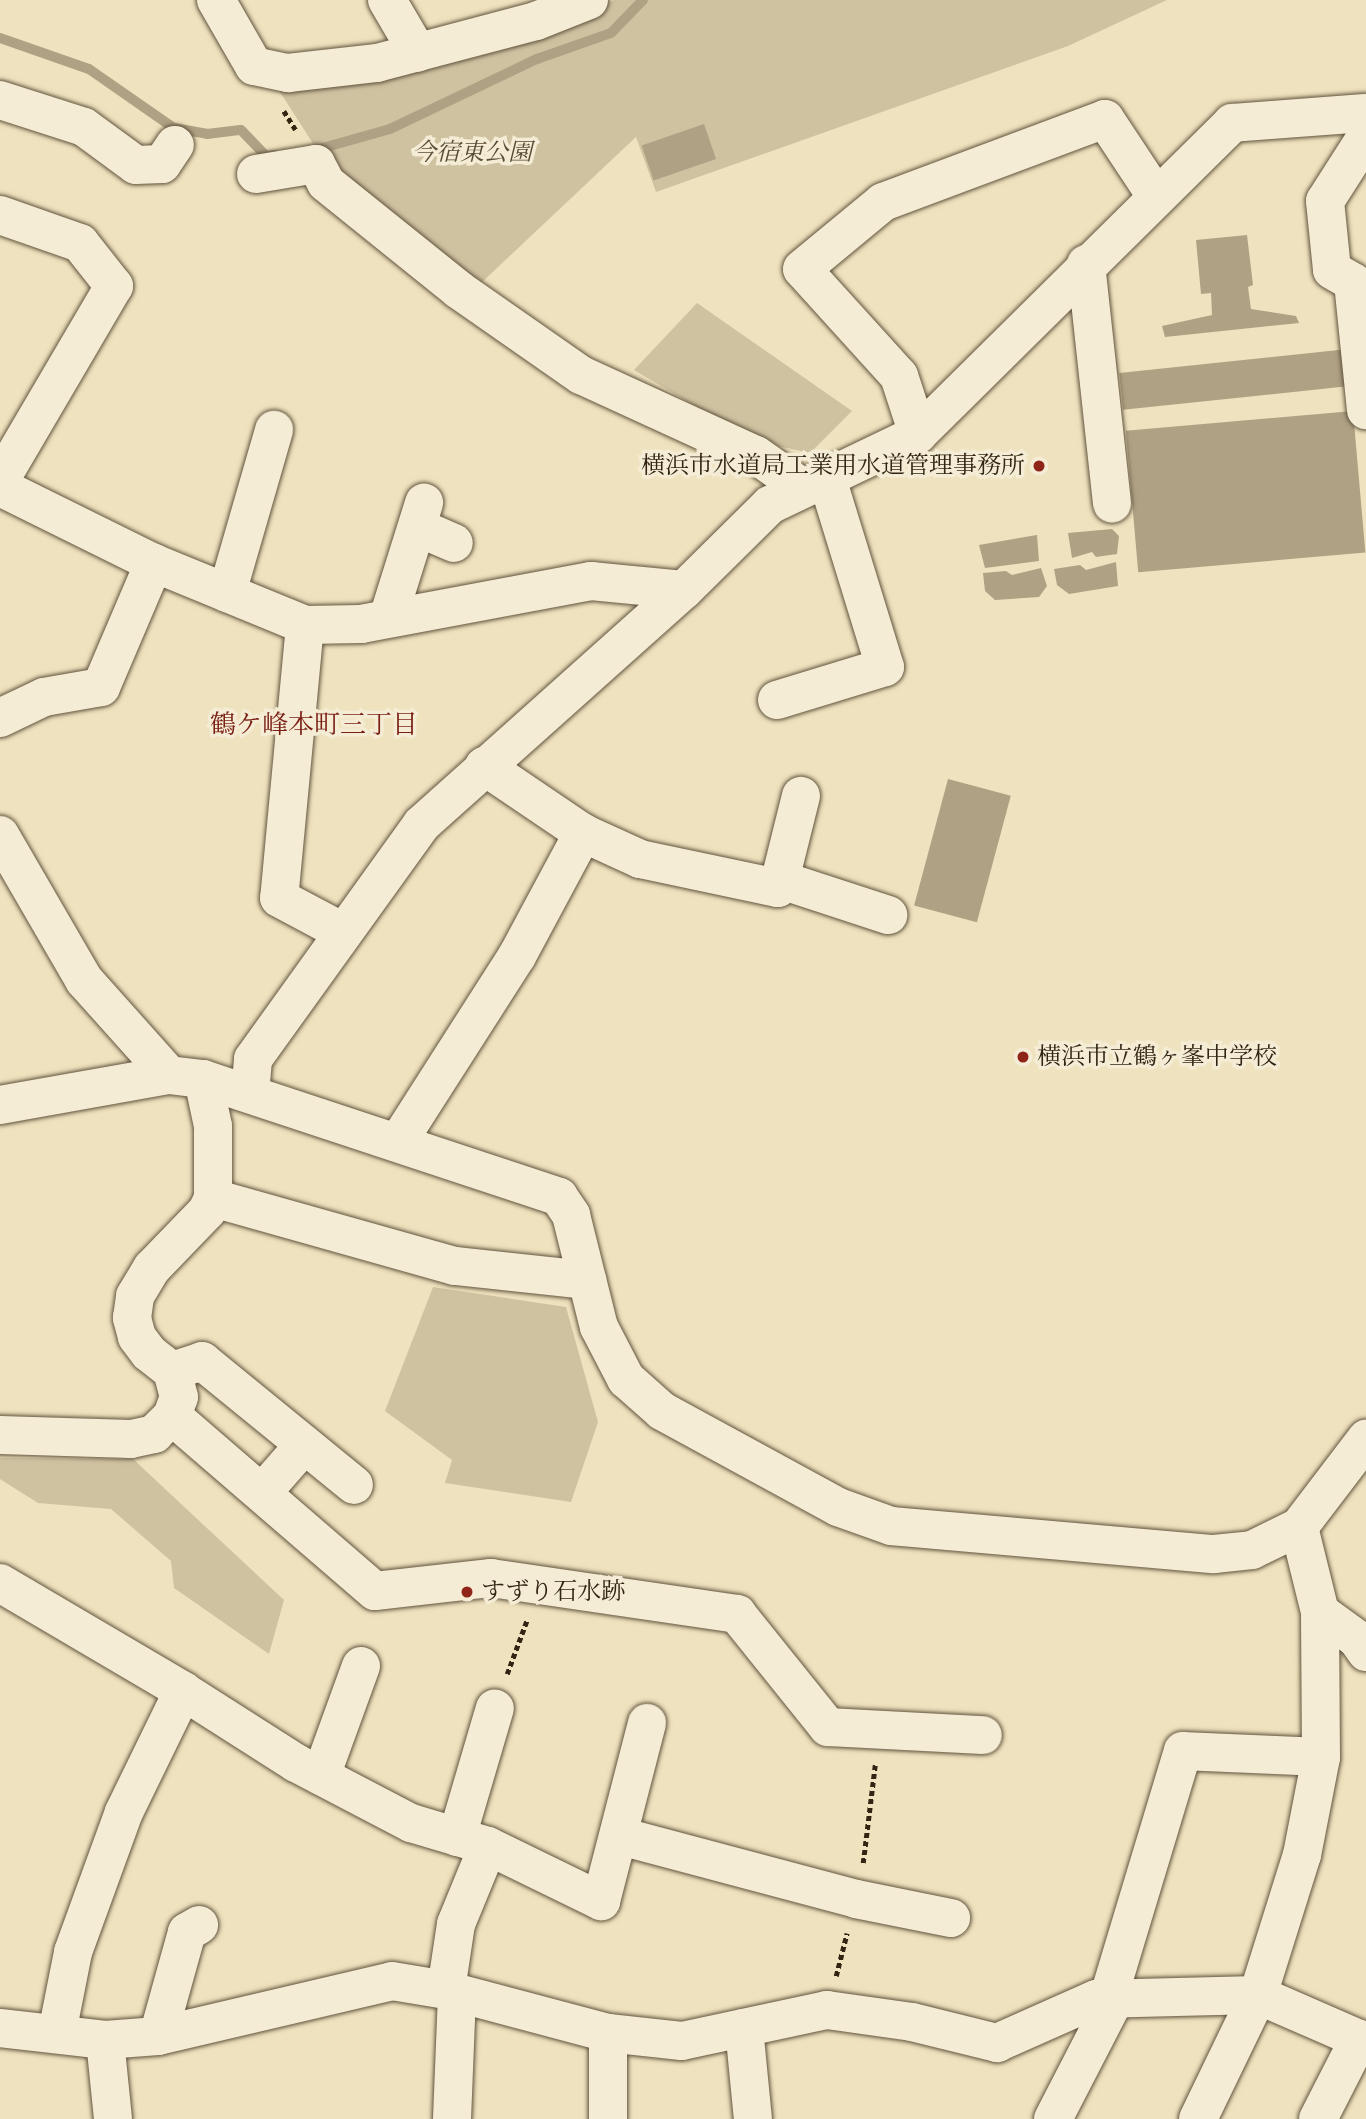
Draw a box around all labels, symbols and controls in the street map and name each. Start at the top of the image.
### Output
park label: 今宿東公園 [412,139,532,167]
place label: 横浜市水道局工業用水道管理事務所 [641,452,1025,480]
marker: 横浜市水道局工業用水道管理事務所 [1031,458,1047,474]
district label: 鶴ケ峰本町三丁目 [210,710,418,742]
place label: 横浜市立鶴ヶ峯中学校 [1037,1043,1277,1071]
marker: 横浜市立鶴ヶ峯中学校 [1015,1049,1031,1065]
place label: すずり石水跡 [481,1578,625,1606]
marker: すずり石水跡 [459,1584,475,1600]

